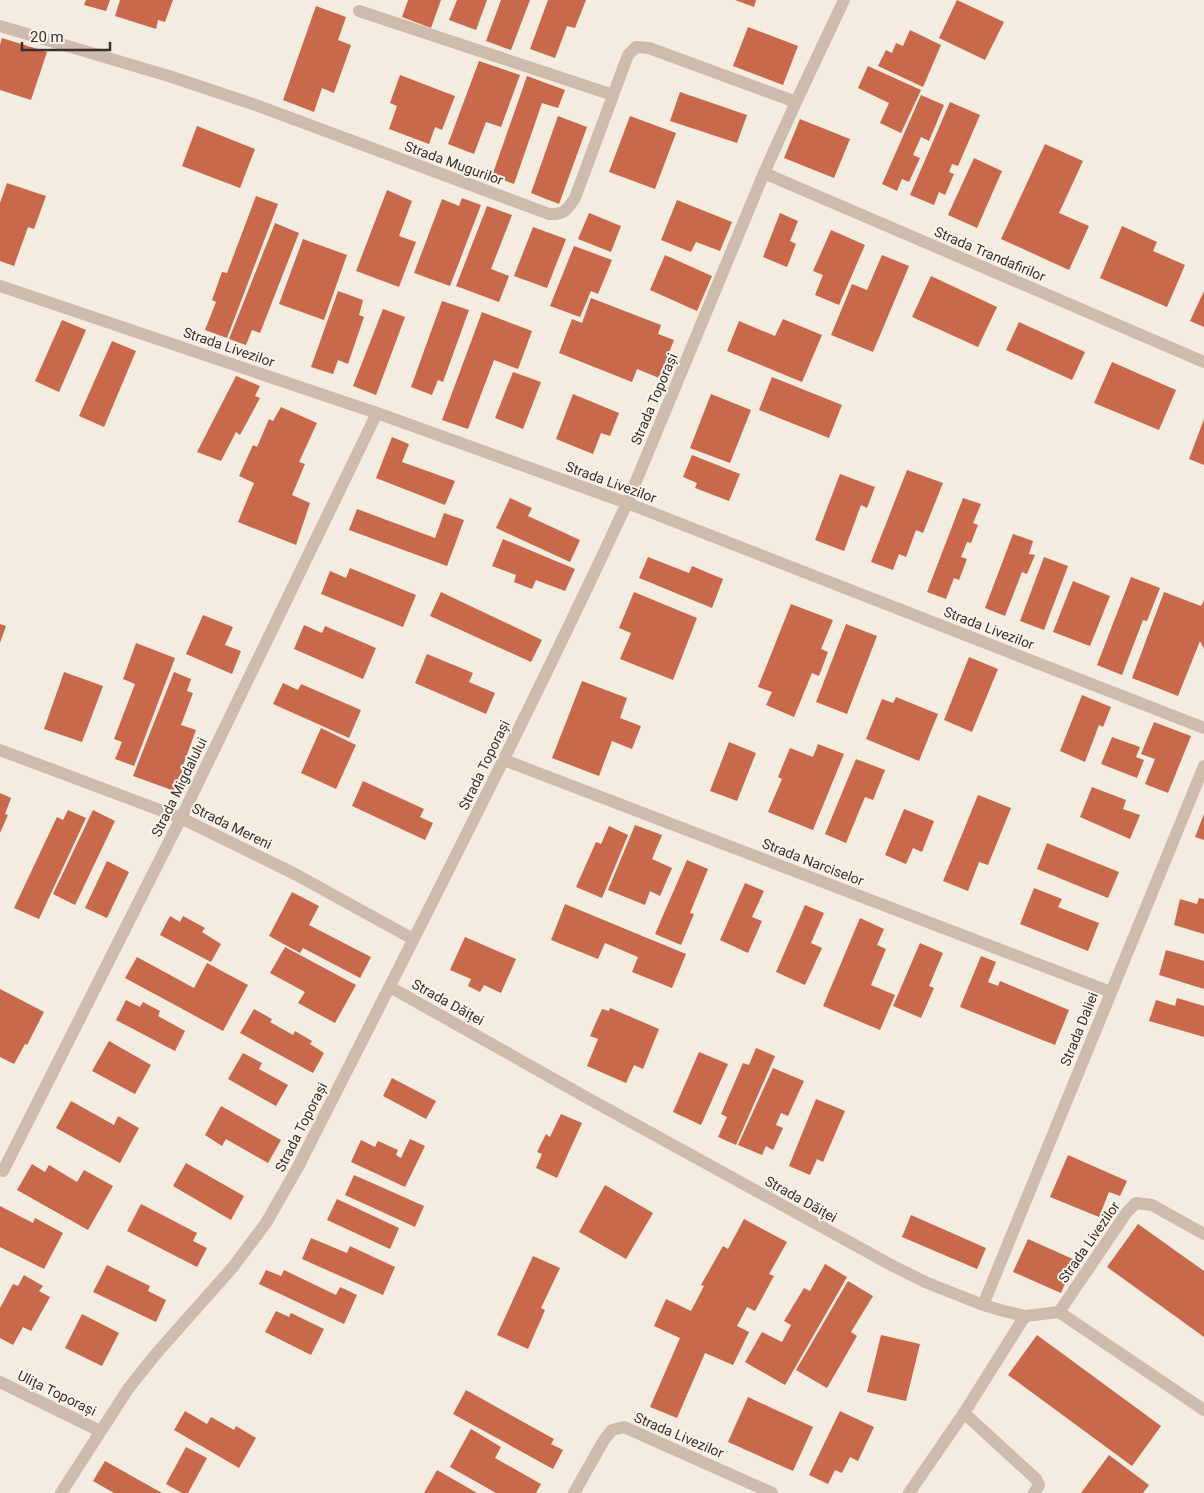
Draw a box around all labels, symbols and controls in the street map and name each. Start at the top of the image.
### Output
scale bar [22,20,110,52]
text: 20 m [30,28,64,46]
street label: Strada Mugurilor [403,138,506,188]
street label: Strada Trandafirilor [932,223,1048,285]
street label: Strada Livezilor [181,324,277,370]
street label: Strada Toporași [628,351,681,448]
street label: Strada Livezilor [563,458,659,506]
street label: Strada Livezilor [942,603,1037,653]
street label: Strada Toporași [455,717,514,813]
street label: Strada Migdalului [148,735,210,839]
street label: Strada Mereni [189,800,275,852]
street label: Strada Narciselor [760,835,866,889]
street label: Strada Dăiței [409,976,487,1029]
street label: Strada Daliei [1057,990,1101,1068]
street label: Strada Toporași [272,1080,331,1175]
street label: Strada Dăiței [762,1173,840,1226]
street label: Strada Livezilor [1055,1198,1123,1286]
street label: Ulița Toporași [15,1367,99,1420]
street label: Strada Livezilor [632,1409,726,1461]

